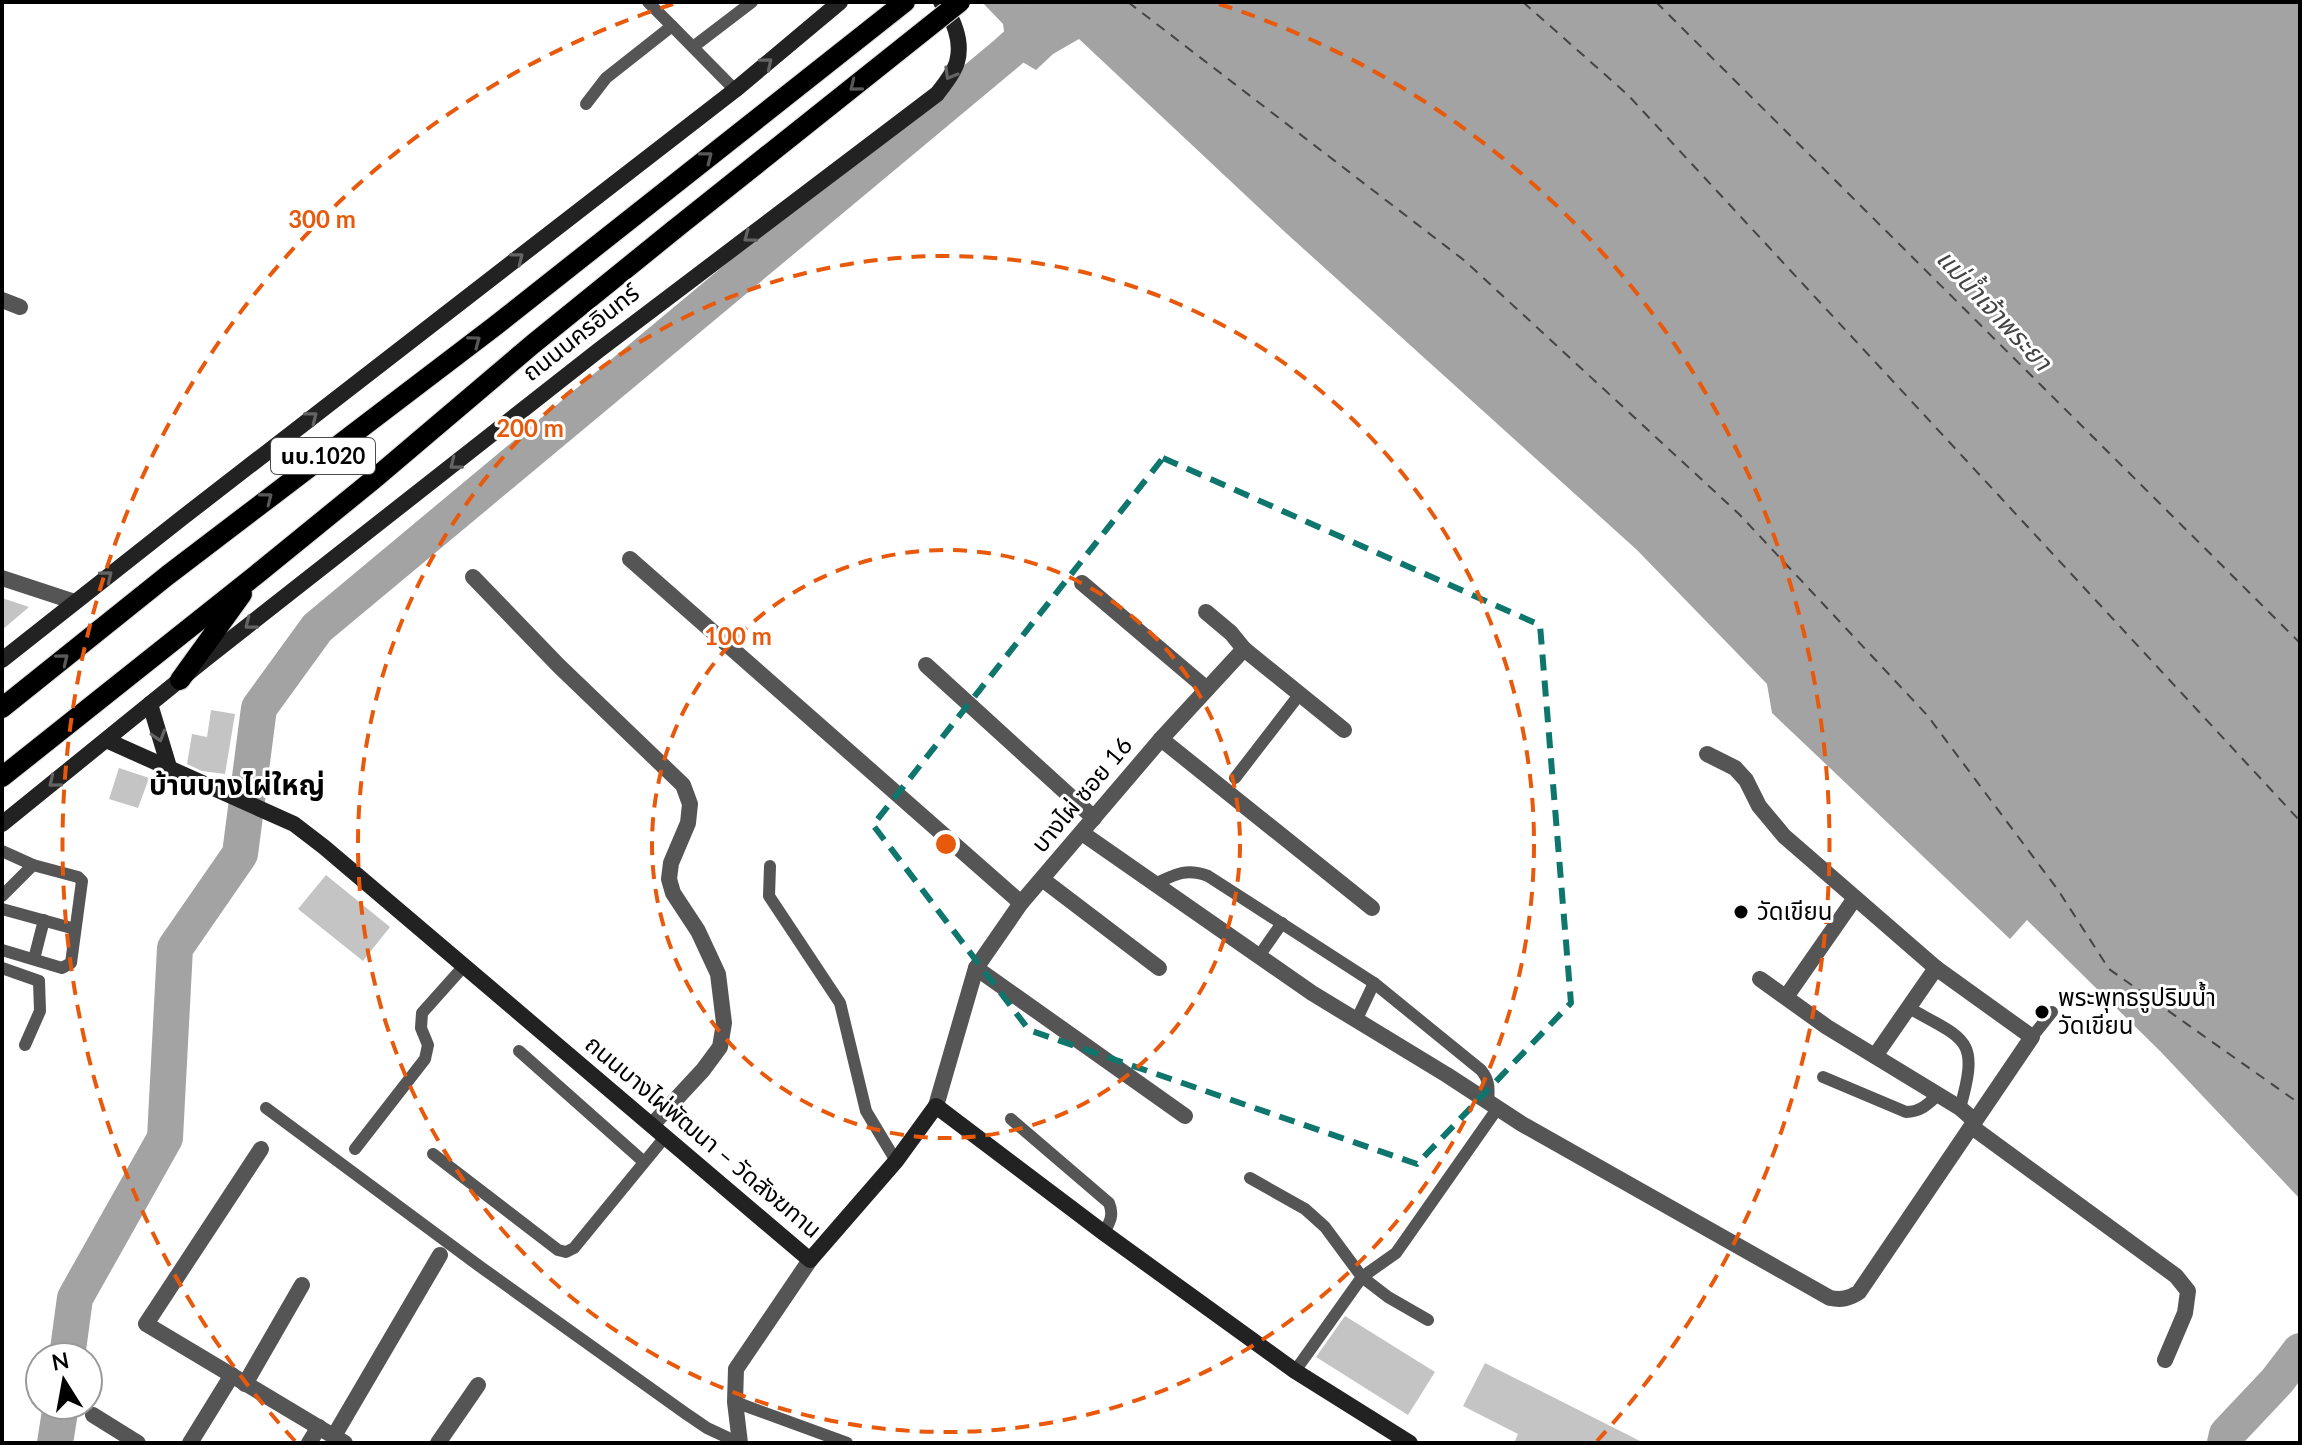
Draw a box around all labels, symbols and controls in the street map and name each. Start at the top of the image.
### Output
one-way arrow [757,58,772,73]
one-way arrow [944,65,960,80]
one-way arrow [849,76,864,90]
one-way arrow [698,153,713,167]
text: 300 m [288,204,356,233]
one-way arrow [744,227,758,241]
water label: แม่น้ำเจ้าพระยา [1930,241,2061,378]
one-way arrow [509,253,524,267]
street label: ถนนนครอินทร์ [516,277,645,386]
one-way arrow [466,337,481,351]
one-way arrow [303,412,317,427]
text: 200 m [496,413,564,442]
road number: นบ.1020 [271,438,375,474]
one-way arrow [449,454,464,468]
one-way arrow [258,494,273,508]
one-way arrow [98,572,113,586]
one-way arrow [244,615,259,629]
text: 100 m [704,621,772,650]
one-way arrow [54,654,68,669]
one-way arrow [150,728,166,742]
street label: บางไผ่ ซอย 16 [1024,731,1137,858]
district label: บ้านบางไผ่ใหญ่ [149,767,325,801]
one-way arrow [49,772,63,787]
centre of rings [932,830,960,858]
place label: วัดเขียน [1757,896,1832,925]
marker: วัดเขียน [1732,903,1750,921]
place label: พระพุทธรูปริมน้ำ วัดเขียน [2058,981,2216,1039]
marker: พระพุทธรูปริมน้ำ วัดเขียน [2033,1003,2051,1021]
street label: ถนนบางไผ่พัฒนา – วัดสังฆทาน [580,1028,828,1243]
north arrow [24,1341,104,1421]
text: N [49,1346,71,1376]

